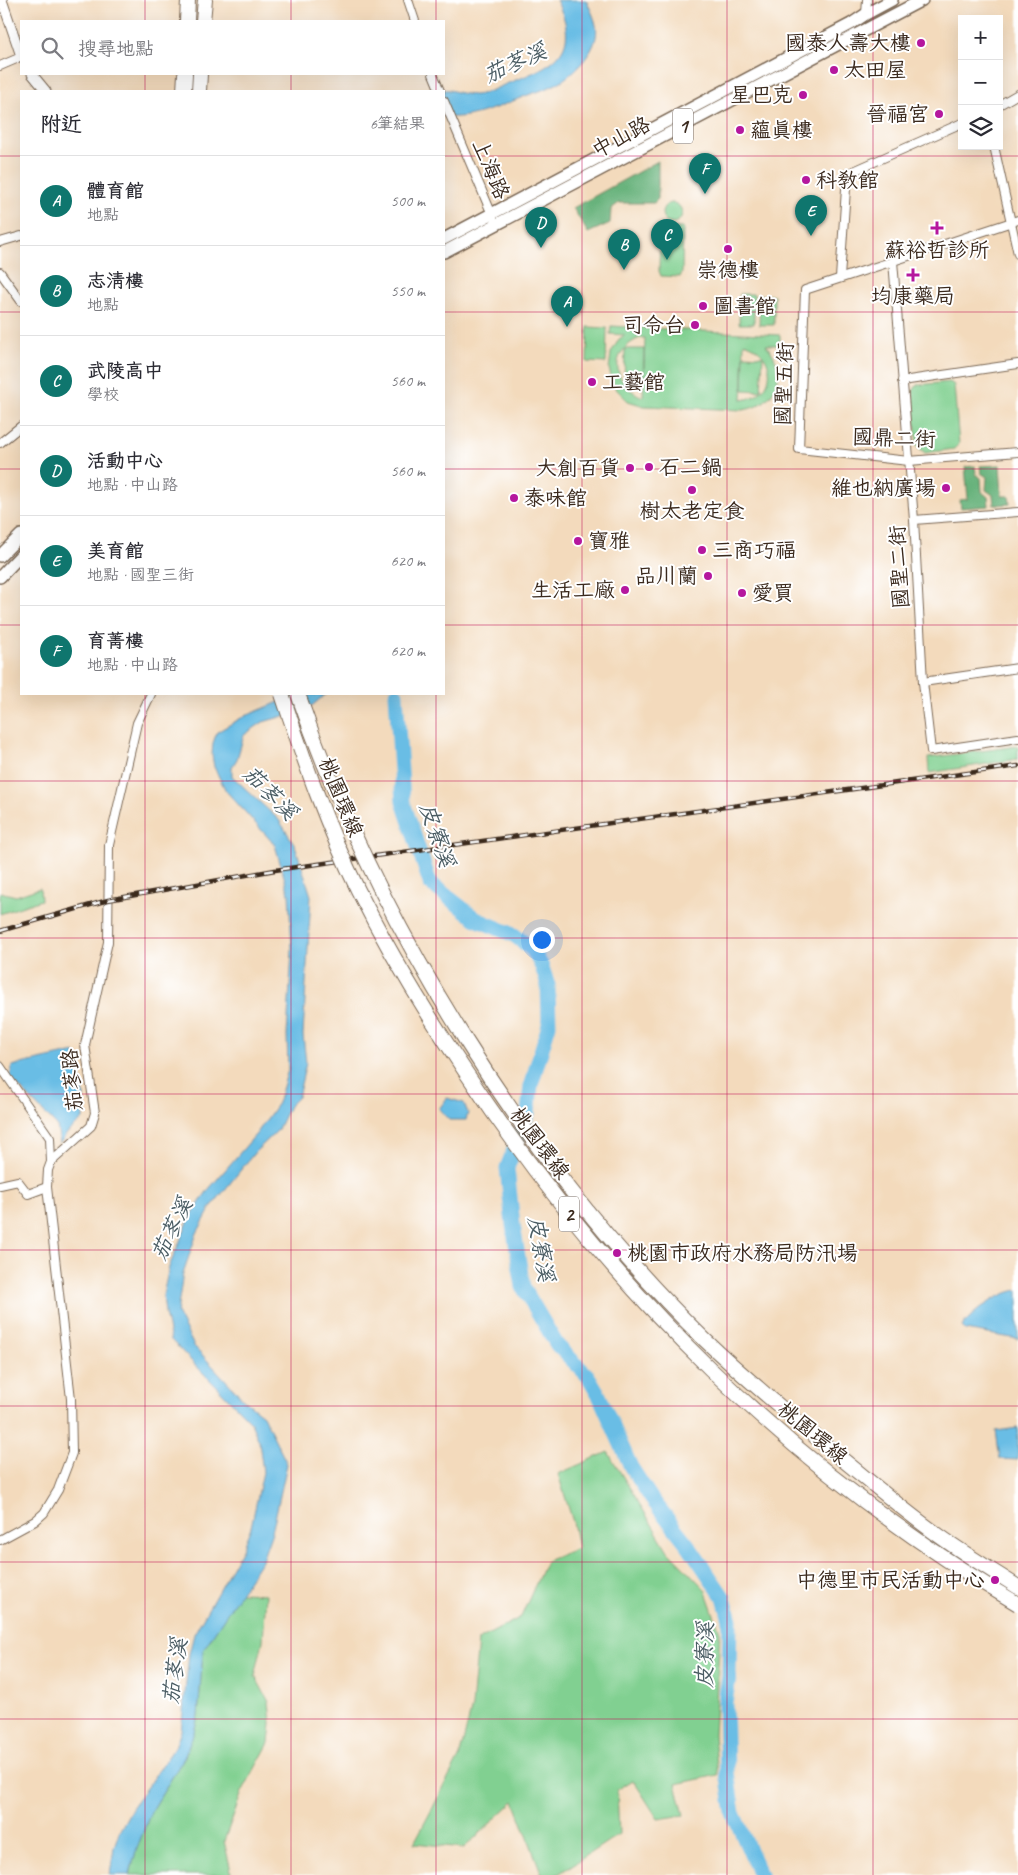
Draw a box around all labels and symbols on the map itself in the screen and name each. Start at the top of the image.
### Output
place label: 國泰人壽大樓 [785,30,911,56]
water label: 茄苳溪 [479,36,552,89]
marker: 國泰人壽大樓 [915,37,927,49]
place label: 太田屋 [844,57,907,83]
marker: 太田屋 [828,64,840,76]
place label: 星巴克 [730,82,793,108]
marker: 星巴克 [797,89,809,101]
place label: 晉福宮 [866,101,929,127]
road number: 1 [673,108,693,144]
marker: 晉福宮 [933,108,945,120]
street label: 中山路 [587,111,655,163]
place label: 蘊真樓 [750,117,813,143]
marker: 蘊真樓 [734,124,746,136]
street label: 上海路 [467,135,515,203]
pin: F [689,153,721,194]
place label: 科教館 [816,167,879,193]
marker: 科教館 [800,174,812,186]
pin: E [795,195,827,236]
pin: D [525,207,557,248]
pin: C [651,219,683,260]
marker: 蘇裕哲診所 [930,221,944,235]
pin: B [608,229,640,270]
place label: 蘇裕哲診所 [885,237,990,263]
marker: 崇德樓 [722,243,734,255]
place label: 崇德樓 [697,257,760,283]
marker: 均康藥局 [907,269,919,281]
place label: 均康藥局 [871,283,955,309]
pin: A [551,286,583,327]
place label: 圖書館 [713,293,776,319]
marker: 圖書館 [697,300,709,312]
place label: 司令台 [622,312,685,338]
marker: 司令台 [689,319,701,331]
street label: 國聖五街 [770,342,798,426]
place label: 工藝館 [602,369,665,395]
marker: 工藝館 [586,376,598,388]
street label: 國鼎二街 [852,424,936,452]
place label: 石二鍋 [659,454,722,480]
place label: 大創百貨 [536,455,620,481]
marker: 石二鍋 [643,461,655,473]
marker: 大創百貨 [624,462,636,474]
place label: 維也納廣場 [831,475,936,501]
marker: 維也納廣場 [940,482,952,494]
marker: 樹太老定食 [686,484,698,496]
place label: 泰味館 [524,485,587,511]
marker: 泰味館 [508,492,520,504]
place label: 樹太老定食 [640,498,745,524]
street label: 國聖二街 [884,524,914,610]
place label: 寶雅 [588,528,630,554]
marker: 寶雅 [572,535,584,547]
place label: 三商巧福 [712,537,796,563]
marker: 三商巧福 [696,544,708,556]
place label: 品川蘭 [635,563,698,589]
marker: 品川蘭 [702,570,714,582]
place label: 生活工廠 [531,577,615,603]
place label: 愛買 [752,580,794,606]
marker: 生活工廠 [619,584,631,596]
marker: 愛買 [736,587,748,599]
street label: 桃園環線 [313,753,369,841]
water label: 茄苳溪 [237,760,304,827]
water label: 皮寮溪 [413,799,461,872]
your location [529,927,555,953]
street label: 茄苳路 [56,1047,88,1113]
street label: 桃園環線 [504,1102,576,1184]
water label: 茄苳溪 [145,1192,199,1265]
road number: 2 [559,1196,579,1232]
water label: 皮寮溪 [521,1214,561,1285]
place label: 桃園市政府水務局防汛場 [627,1240,858,1266]
marker: 桃園市政府水務局防汛場 [611,1247,623,1259]
street label: 桃園環線 [772,1396,854,1470]
place label: 中德里市民活動中心 [796,1567,985,1593]
marker: 中德里市民活動中心 [989,1574,1001,1586]
water label: 皮寮溪 [690,1621,720,1688]
water label: 茄苳溪 [157,1635,194,1706]

